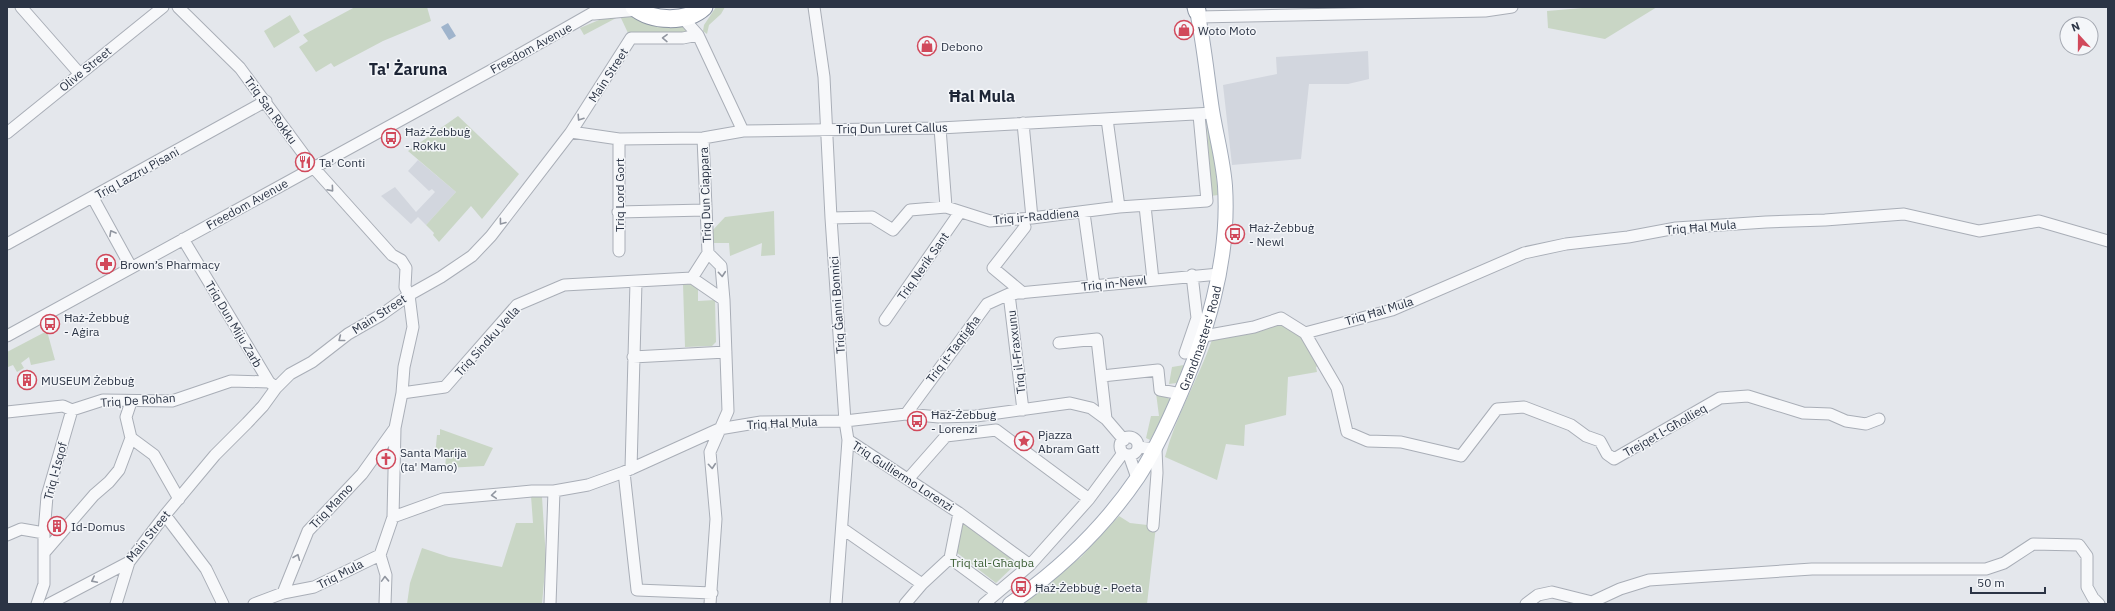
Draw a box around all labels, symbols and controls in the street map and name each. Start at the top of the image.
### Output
north arrow [2059,16,2099,56]
street label: Freedom Avenue [488,19,575,77]
shop icon: Woto Moto [1173,19,1195,41]
text: N [2069,19,2082,35]
place label: Woto Moto [1198,23,1257,38]
one-way arrow [662,34,668,42]
shop icon: Debono [916,35,938,57]
place label: Debono [941,39,983,54]
street label: Olive Street [56,43,114,95]
street label: Main Street [585,45,631,105]
district label: Ta' Żaruna [369,59,447,79]
street label: Triq San Rokku [241,73,301,147]
district label: Ħal Mula [949,86,1015,106]
one-way arrow [577,114,585,121]
street label: Triq Dun Luret Callus [836,120,948,136]
place label: Ħaż-Żebbuġ - Rokku [405,124,471,153]
bus stop icon: Ħaż-Żebbuġ - Rokku [380,127,402,149]
street label: Triq Lazzru Pisani [92,144,182,202]
street label: Triq Dun Ciappara [696,146,714,243]
restaurant icon: Ta' Conti [294,151,316,173]
place label: Ta' Conti [319,155,365,170]
street label: Triq Lord Gort [612,158,627,232]
street label: Freedom Avenue [204,175,291,233]
one-way arrow [327,184,334,191]
street label: Triq ir-Raddiena [992,205,1080,227]
street label: Triq Ħal Mula [1665,216,1738,238]
one-way arrow [500,217,507,224]
place label: Ħaż-Żebbuġ - Newl [1249,220,1315,249]
bus stop icon: Ħaż-Żebbuġ - Newl [1224,223,1246,245]
street label: Triq Nerik Sant [894,229,952,303]
one-way arrow [109,230,116,237]
pharmacy icon: Brown’s Pharmacy [95,253,117,275]
street label: Triq Ġanni Bonnici [826,256,848,354]
place label: Brown’s Pharmacy [120,257,220,272]
one-way arrow [717,271,726,277]
street label: Triq in-Newl [1081,272,1147,294]
street label: Triq Dun Miju Zarb [202,278,266,370]
street label: Grandmasters' Road [1175,284,1224,393]
street label: Main Street [349,291,409,337]
street label: Triq Ħal Mula [1343,293,1416,329]
street label: Triq Sindku Vella [451,302,523,379]
street label: Triq il-Fraxxunu [1003,309,1029,395]
place label: Ħaż-Żebbuġ - Aġira [64,310,130,339]
street label: Triq it-Taqtigħa [923,312,984,386]
bus stop icon: Ħaż-Żebbuġ - Aġira [39,313,61,335]
one-way arrow [339,334,346,341]
building icon: MUSEUM Żebbuġ [16,369,38,391]
place label: MUSEUM Żebbuġ [41,373,135,388]
street label: Triq De Rohan [100,390,176,410]
street label: Trejqet l-Għollieq [1621,400,1709,460]
place label: Ħaż-Żebbuġ - Lorenzi [931,407,997,436]
bus stop icon: Ħaż-Żebbuġ - Lorenzi [906,410,928,432]
street label: Triq Ħal Mula [746,414,818,432]
place label: Pjazza Abram Gatt [1038,427,1100,456]
place icon: Pjazza Abram Gatt [1013,430,1035,452]
street label: Triq Gulliermo Lorenzi [849,438,957,514]
street label: Triq l-Isqof [40,440,70,502]
place label: Santa Marija (ta' Mamo) [400,445,467,474]
church icon: Santa Marija (ta' Mamo) [375,448,397,470]
one-way arrow [707,463,716,469]
street label: Triq Mamo [306,480,356,532]
one-way arrow [491,490,497,499]
street label: Main Street [123,507,173,565]
building icon: Id-Domus [46,515,68,537]
place label: Id-Domus [71,519,126,534]
one-way arrow [293,553,301,560]
park label: Triq tal-Għaqba [950,555,1035,570]
street label: Triq Mula [314,556,366,592]
scale bar [1971,569,2045,595]
text: 50 m [1977,575,2005,590]
one-way arrow [91,576,99,583]
one-way arrow [381,576,389,582]
bus stop icon: Ħaż-Żebbuġ - Poeta [1010,576,1032,598]
place label: Ħaż-Żebbuġ - Poeta [1035,580,1142,595]

